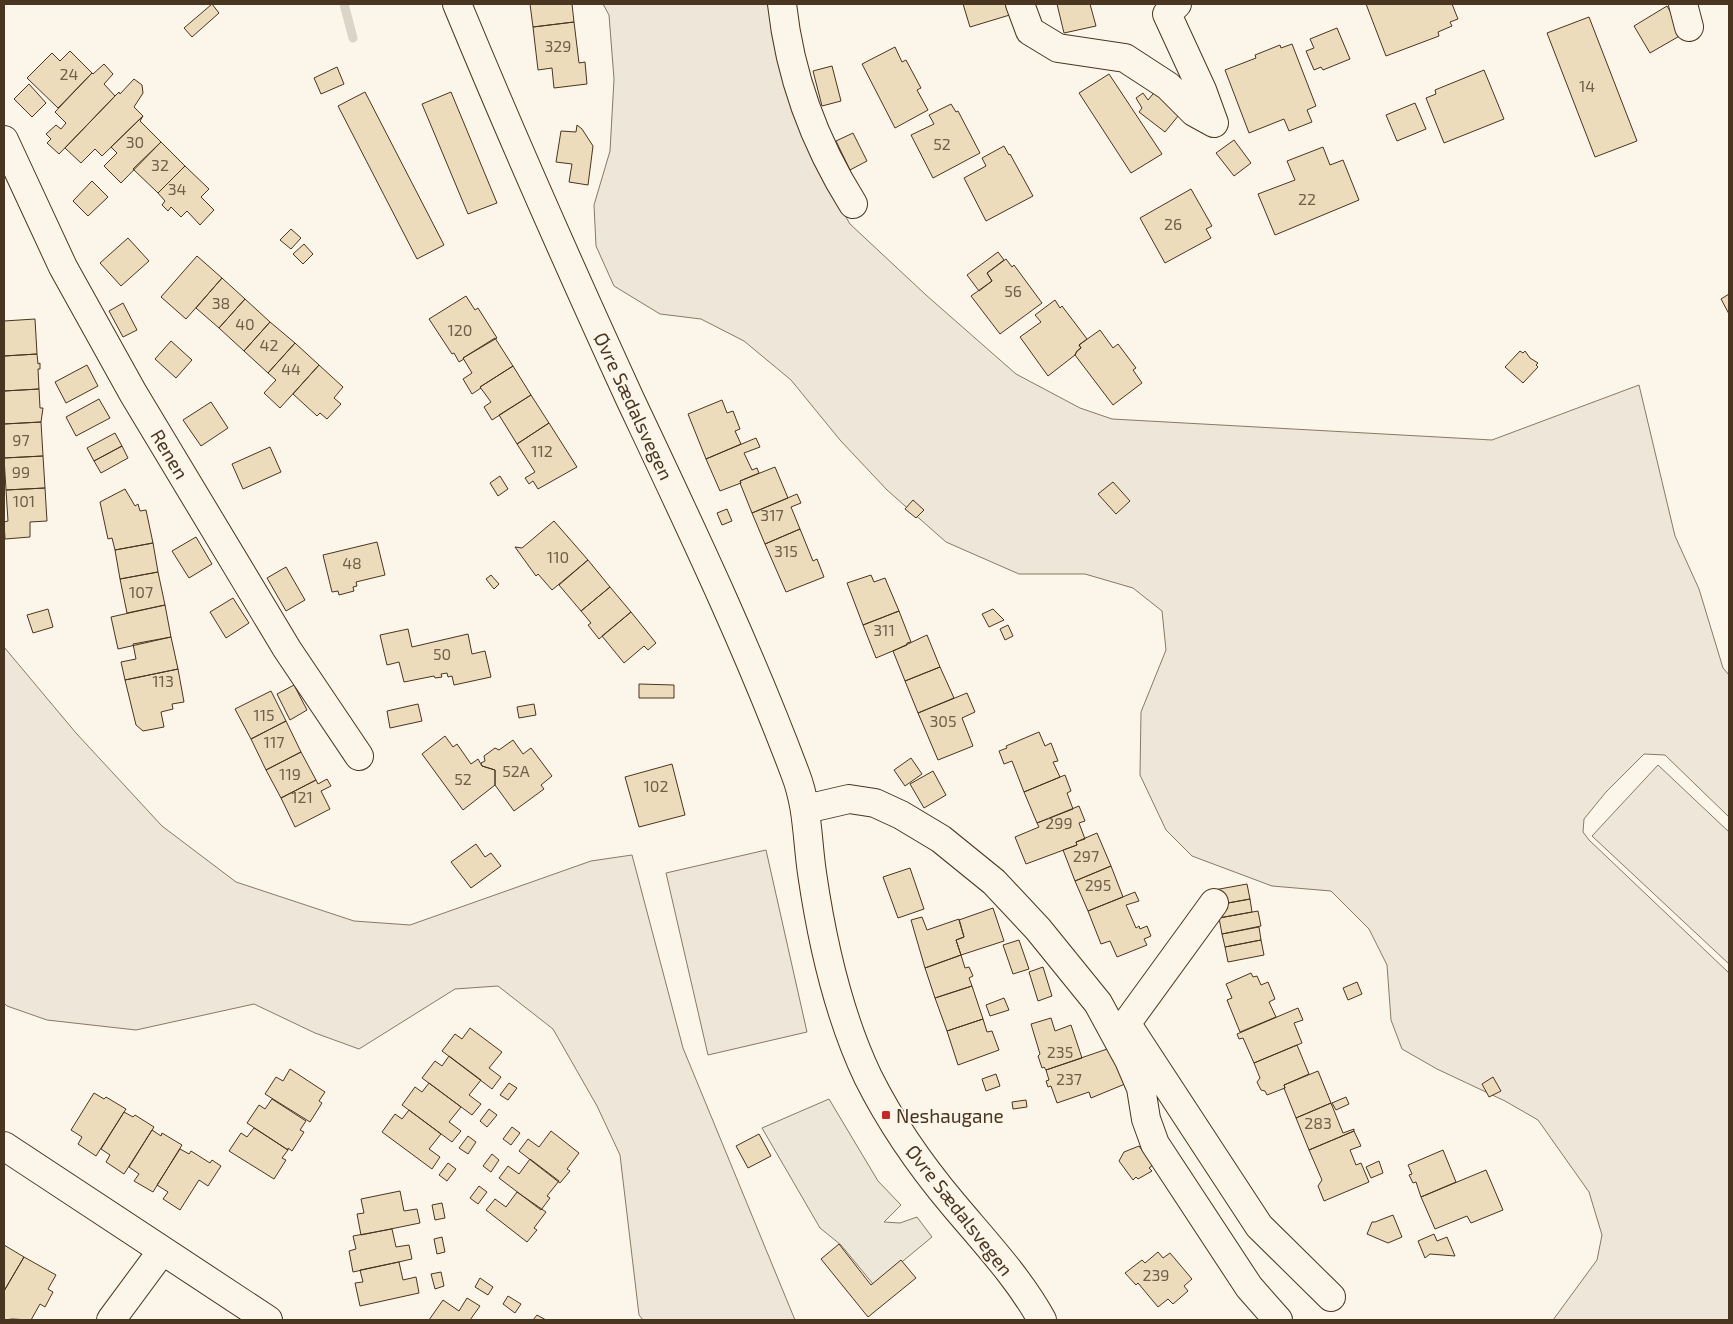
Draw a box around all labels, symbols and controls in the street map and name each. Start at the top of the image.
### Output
house number: 329 [544,36,572,55]
house number: 24 [60,64,79,83]
house number: 14 [1579,76,1595,95]
house number: 30 [126,132,144,151]
house number: 52 [933,134,951,153]
house number: 32 [151,155,169,174]
house number: 34 [168,179,187,198]
house number: 22 [1298,189,1316,208]
house number: 26 [1164,214,1182,233]
house number: 56 [1004,281,1022,300]
house number: 38 [212,293,230,312]
house number: 40 [235,314,255,333]
house number: 120 [447,320,473,339]
street label: Øvre Sædalsvegen [590,329,678,483]
house number: 42 [260,335,278,354]
house number: 44 [281,359,301,378]
street label: Renen [146,425,194,483]
house number: 97 [12,430,30,449]
house number: 112 [531,441,553,460]
house number: 99 [12,462,30,481]
house number: 101 [13,491,35,510]
house number: 317 [760,505,784,524]
house number: 315 [774,541,798,560]
house number: 110 [547,547,569,566]
house number: 48 [342,553,362,572]
house number: 107 [129,582,153,601]
house number: 311 [873,620,895,639]
house number: 50 [433,644,451,663]
house number: 113 [152,671,174,690]
house number: 115 [253,705,275,724]
house number: 305 [929,711,957,730]
house number: 117 [264,732,284,751]
house number: 52A [502,761,530,780]
house number: 119 [279,764,301,783]
house number: 52 [454,769,472,788]
house number: 102 [643,776,669,795]
house number: 121 [291,787,313,806]
house number: 299 [1045,813,1073,832]
house number: 297 [1073,846,1099,865]
house number: 295 [1085,875,1111,894]
house number: 235 [1047,1042,1073,1061]
house number: 237 [1056,1069,1082,1088]
place label: Neshaugane [896,1104,1004,1127]
marker: Neshaugane [880,1109,892,1121]
house number: 283 [1304,1113,1332,1132]
street label: Øvre Sædalsvegen [902,1140,1018,1280]
house number: 239 [1142,1265,1170,1284]

